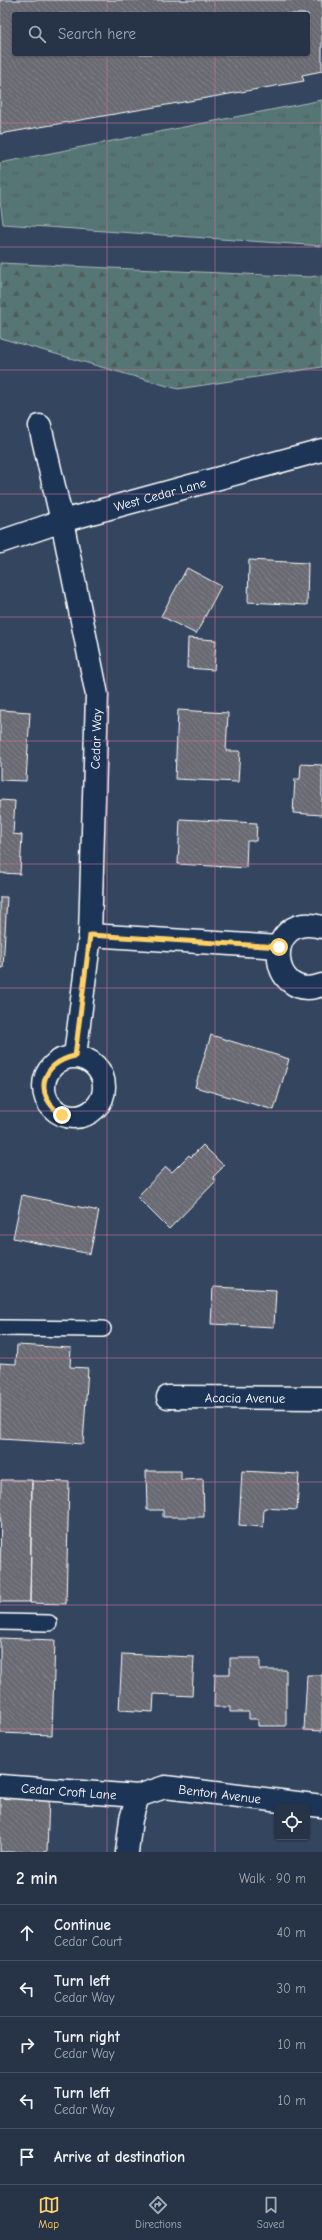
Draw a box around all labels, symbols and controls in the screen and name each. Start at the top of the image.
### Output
search box [12,12,310,56]
icon: search [26,23,48,45]
text: Search here [58,25,136,43]
street label: West Cedar Lane [112,474,208,514]
street label: Cedar Way [87,708,105,770]
route start [270,938,288,956]
route end [53,1106,71,1124]
street label: Acacia Avenue [205,1390,286,1405]
street label: Cedar Croft Lane [20,1780,118,1802]
street label: Benton Avenue [178,1781,263,1806]
map controls [274,1804,310,1840]
button: locate [274,1804,310,1840]
text: 2 min [16,1869,57,1888]
text: Walk · 90 m [239,1871,306,1886]
text: Continue [54,1916,111,1934]
icon: ahead [16,1922,38,1944]
text: 40 m [277,1925,306,1940]
text: Cedar Court [54,1934,122,1949]
text: Turn left [54,1972,110,1990]
icon: left [16,1978,38,2000]
text: 30 m [276,1981,306,1996]
text: Cedar Way [54,1990,115,2005]
text: Turn right [54,2028,120,2046]
icon: right [16,2034,38,2056]
text: 10 m [278,2037,306,2052]
text: Cedar Way [54,2046,115,2061]
text: Turn left [54,2084,110,2102]
icon: left [16,2090,38,2112]
text: 10 m [278,2093,306,2108]
text: Cedar Way [54,2102,115,2117]
icon: arrive [16,2146,38,2168]
text: Arrive at destination [54,2148,185,2166]
tab: Map [38,2194,60,2231]
tab: Directions [135,2194,182,2231]
tab: Saved [257,2194,284,2231]

